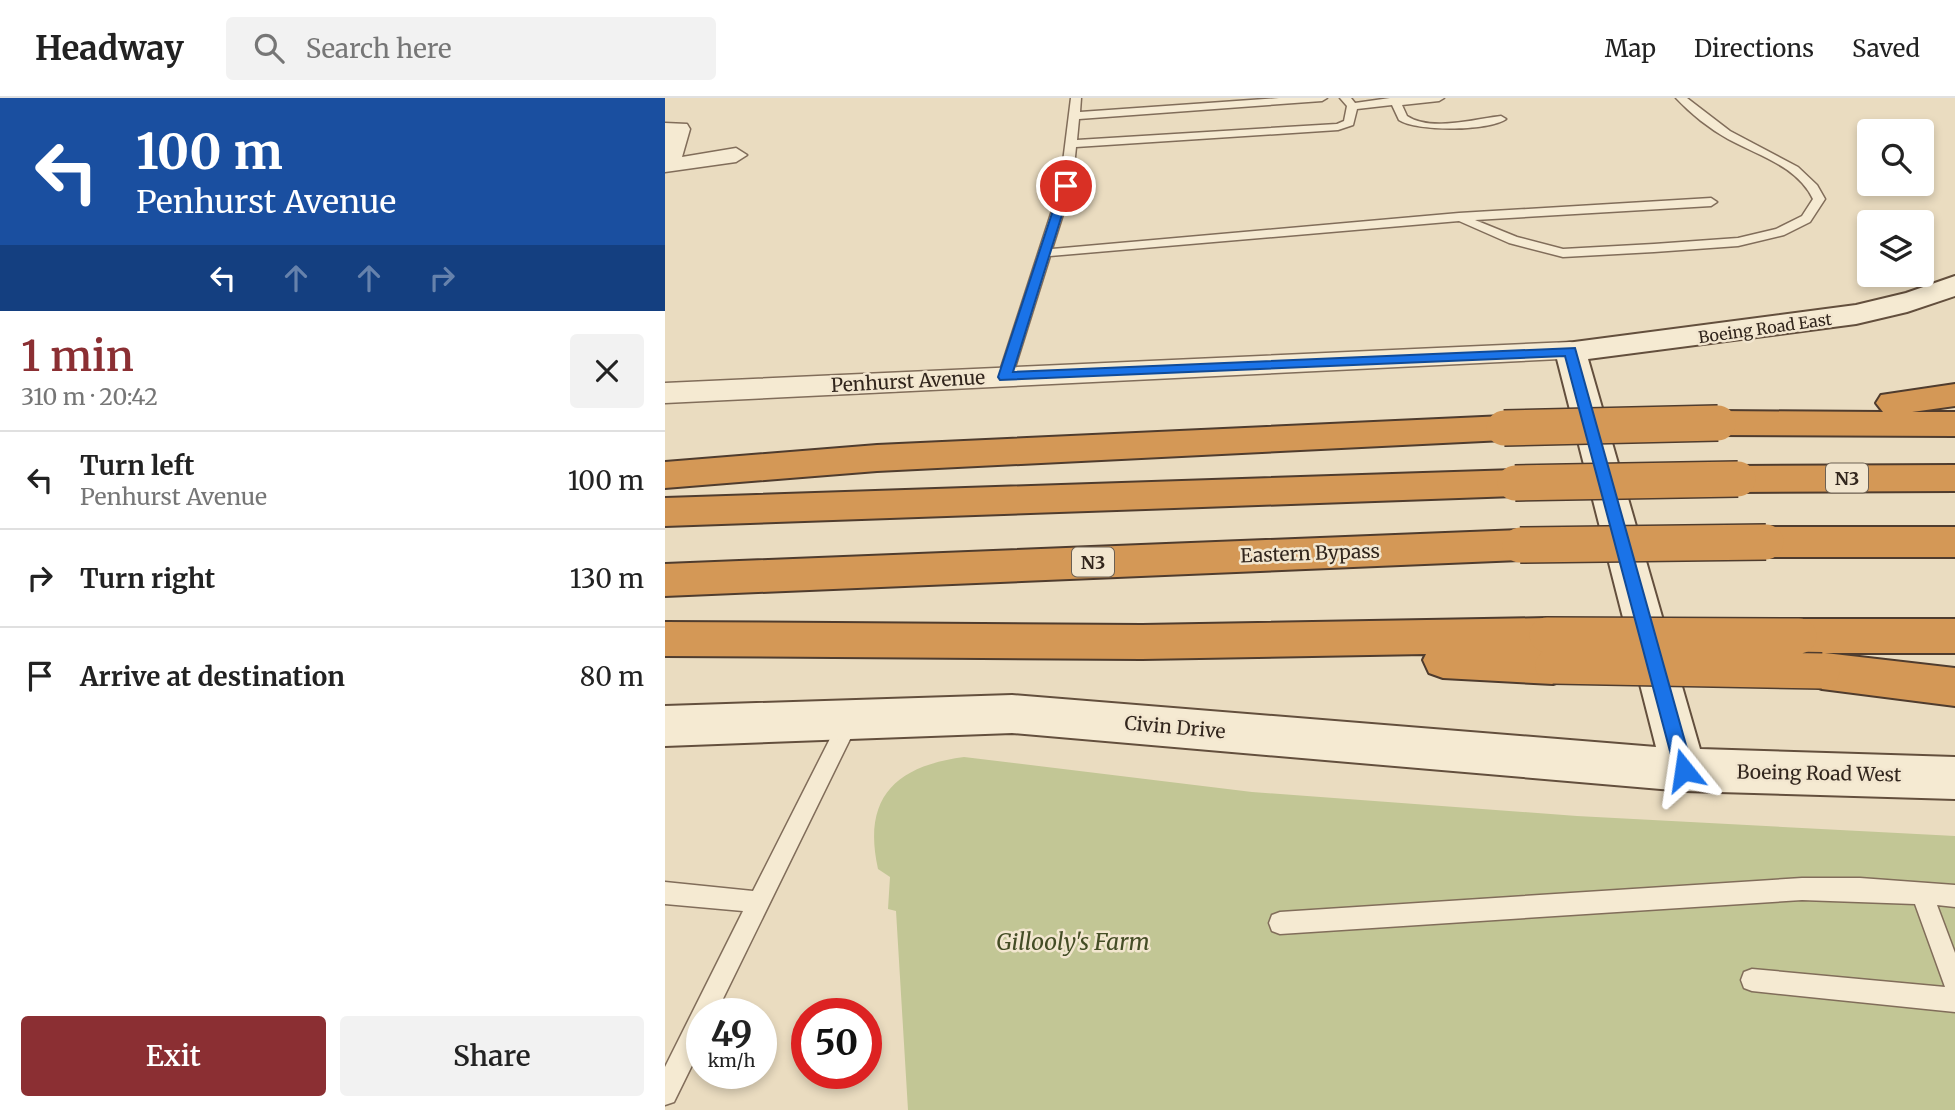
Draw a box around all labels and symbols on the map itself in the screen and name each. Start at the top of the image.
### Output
pin [1036,156,1096,216]
street label: Boeing Road East [1697,309,1834,347]
street label: Penhurst Avenue [830,365,986,397]
road number: N3 [1826,464,1868,492]
street label: Eastern Bypass [1240,539,1380,567]
road number: N3 [1072,548,1114,576]
street label: Civin Drive [1123,711,1227,743]
position arrow [1647,733,1721,807]
street label: Boeing Road West [1736,760,1902,786]
park label: Gillooly's Farm [996,927,1150,956]
speed limit sign: 50 [791,998,882,1089]

